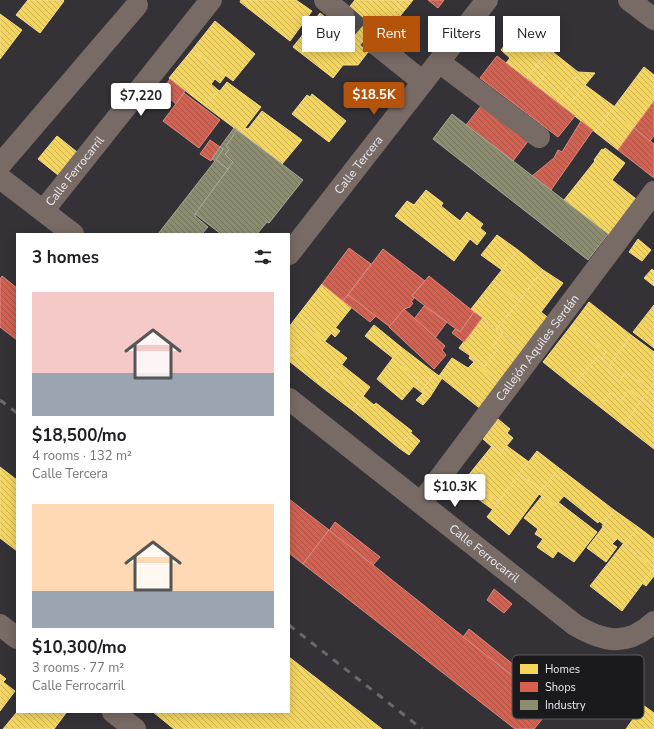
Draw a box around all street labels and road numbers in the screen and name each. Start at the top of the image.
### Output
street label: Calle Ferrocarril [42,132,108,210]
street label: Calle Tercera [331,132,386,197]
street label: Callejón Aquiles Serdán [492,291,583,404]
street label: Calle Ferrocarril [446,521,523,586]

